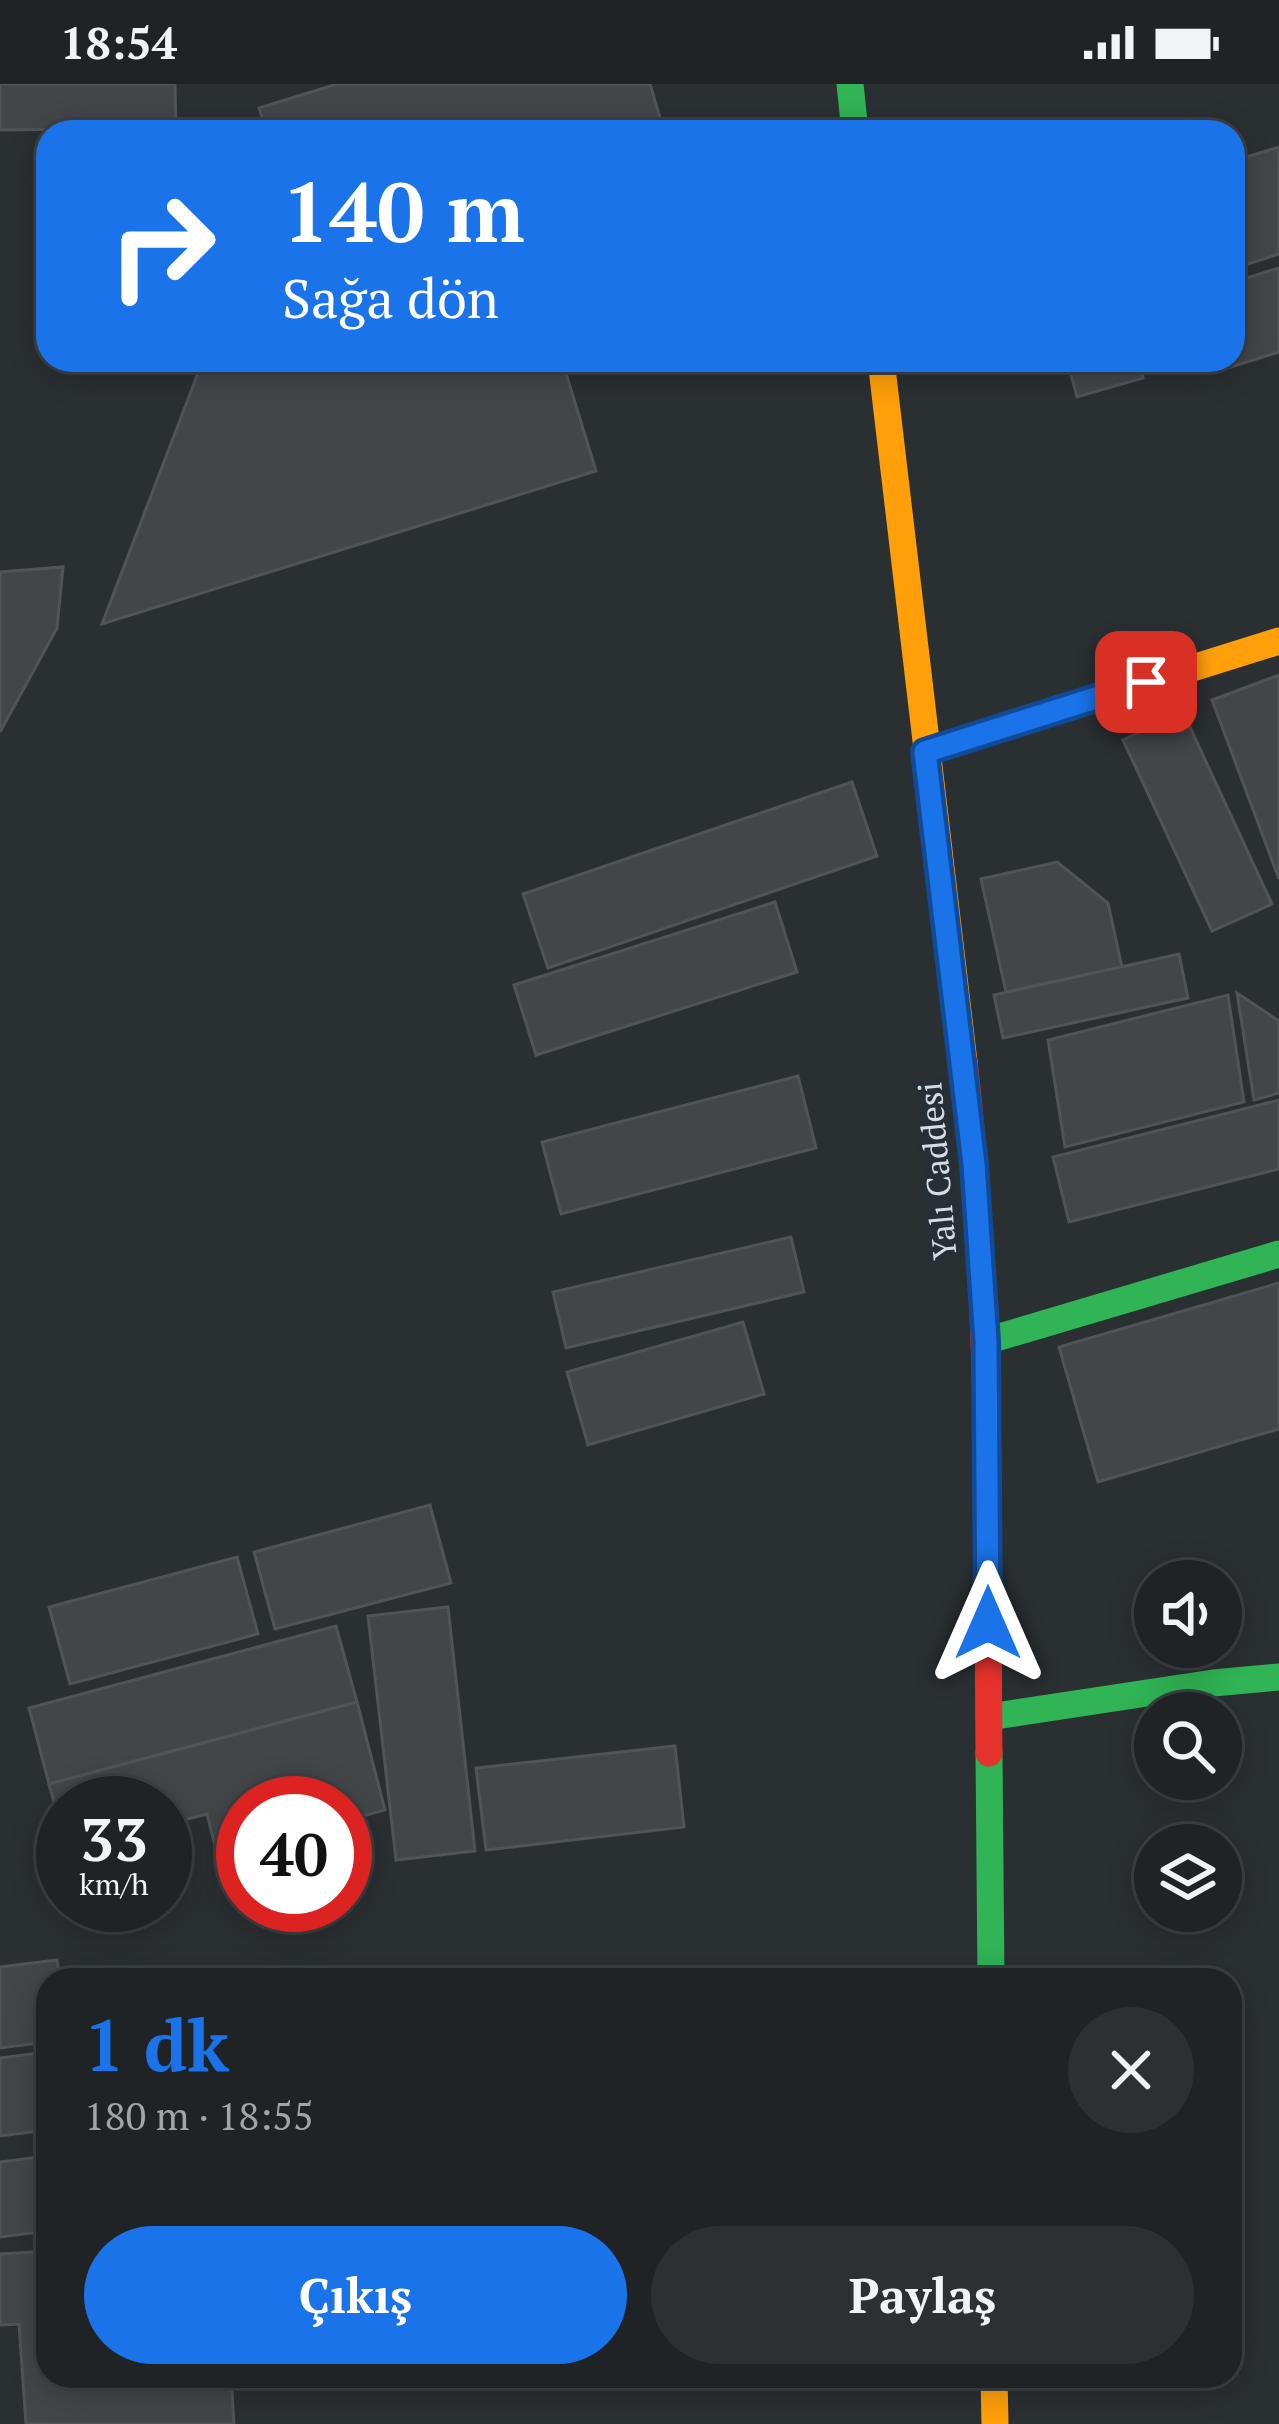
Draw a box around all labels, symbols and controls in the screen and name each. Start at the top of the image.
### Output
text: 18:54 [60,12,177,72]
text: 140 m [282,155,525,266]
icon: right [84,168,240,324]
text: Sağa dön [282,262,499,333]
pin [1095,631,1197,733]
icon: arrive [1113,649,1179,715]
street label: Yalı Caddesi [907,1080,966,1262]
position arrow [925,1560,1051,1686]
map controls [1134,1560,1242,1932]
button: sound [1134,1560,1242,1668]
button: search [1134,1692,1242,1800]
speed limit sign: 40 [216,1776,372,1932]
text: 33 [80,1799,148,1878]
button: layers [1134,1824,1242,1932]
text: km/h [79,1864,149,1904]
text: 1 dk [84,1996,229,2092]
button: close [1068,2007,1194,2133]
text: 180 m · 18:55 [84,2089,314,2141]
button: Çıkış [84,2226,627,2364]
button: Paylaş [651,2226,1194,2364]

